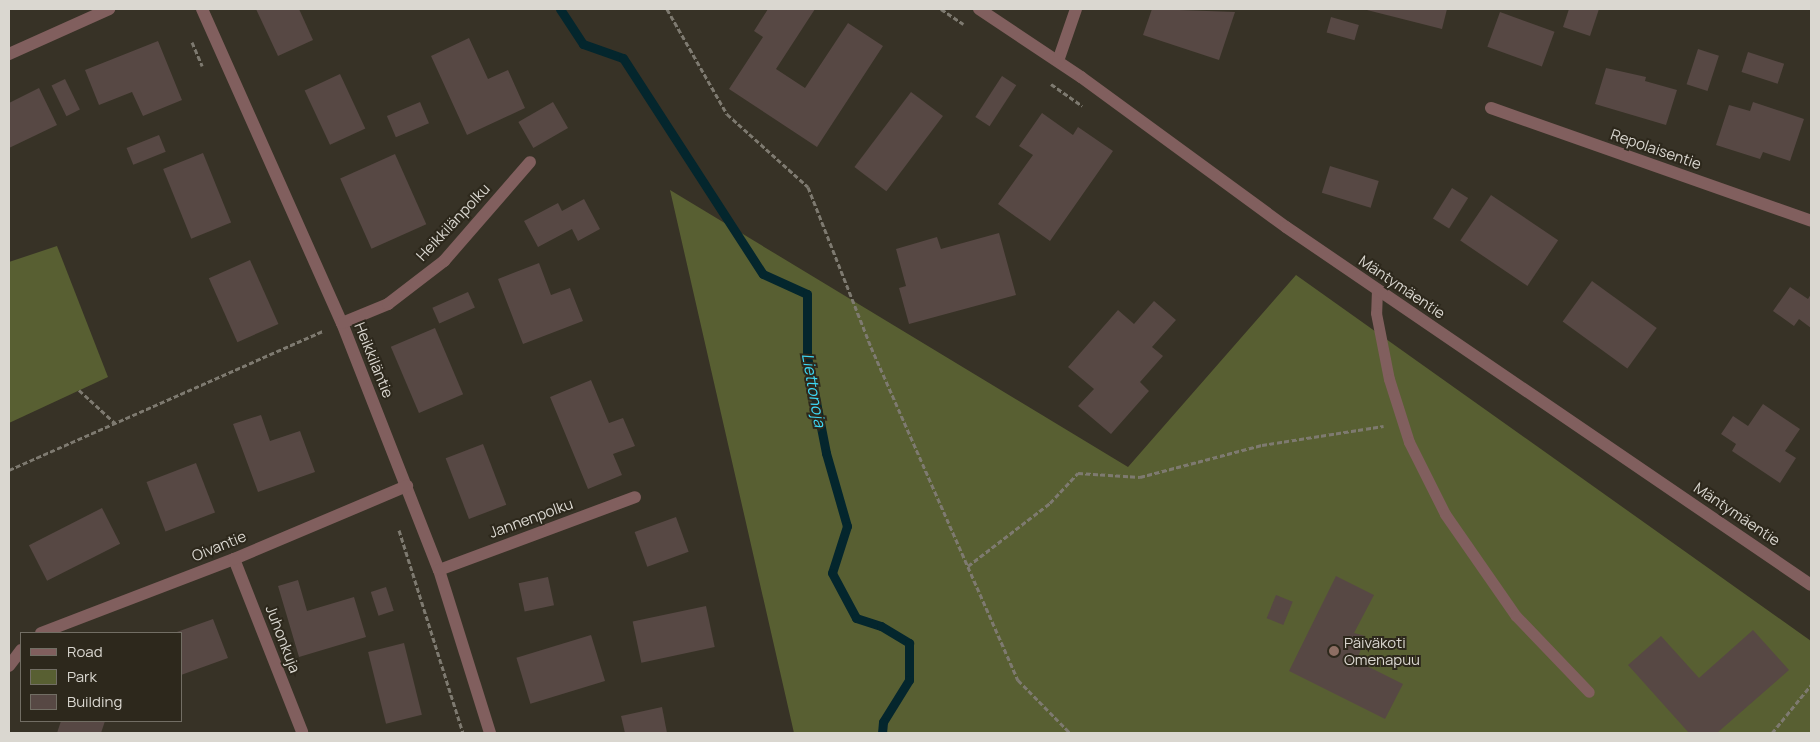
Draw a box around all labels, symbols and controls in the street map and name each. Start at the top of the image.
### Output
street label: Repolaisentie [1608,125,1704,173]
street label: Heikkilänpolku [413,180,493,264]
street label: Mäntymäentie [1355,251,1449,323]
street label: Heikkiläntie [351,320,397,400]
water label: Liettonoja [798,352,830,428]
street label: Mäntymäentie [1690,478,1784,550]
street label: Jannenpolku [487,494,575,542]
street label: Oivantie [189,527,249,565]
street label: Juhonkuja [262,603,304,675]
legend [20,632,182,722]
place label: Päiväkoti Omenapuu [1344,633,1420,668]
text: Road [67,641,103,662]
marker: Päiväkoti Omenapuu [1328,645,1340,657]
text: Park [67,666,97,687]
text: Building [67,691,122,712]

